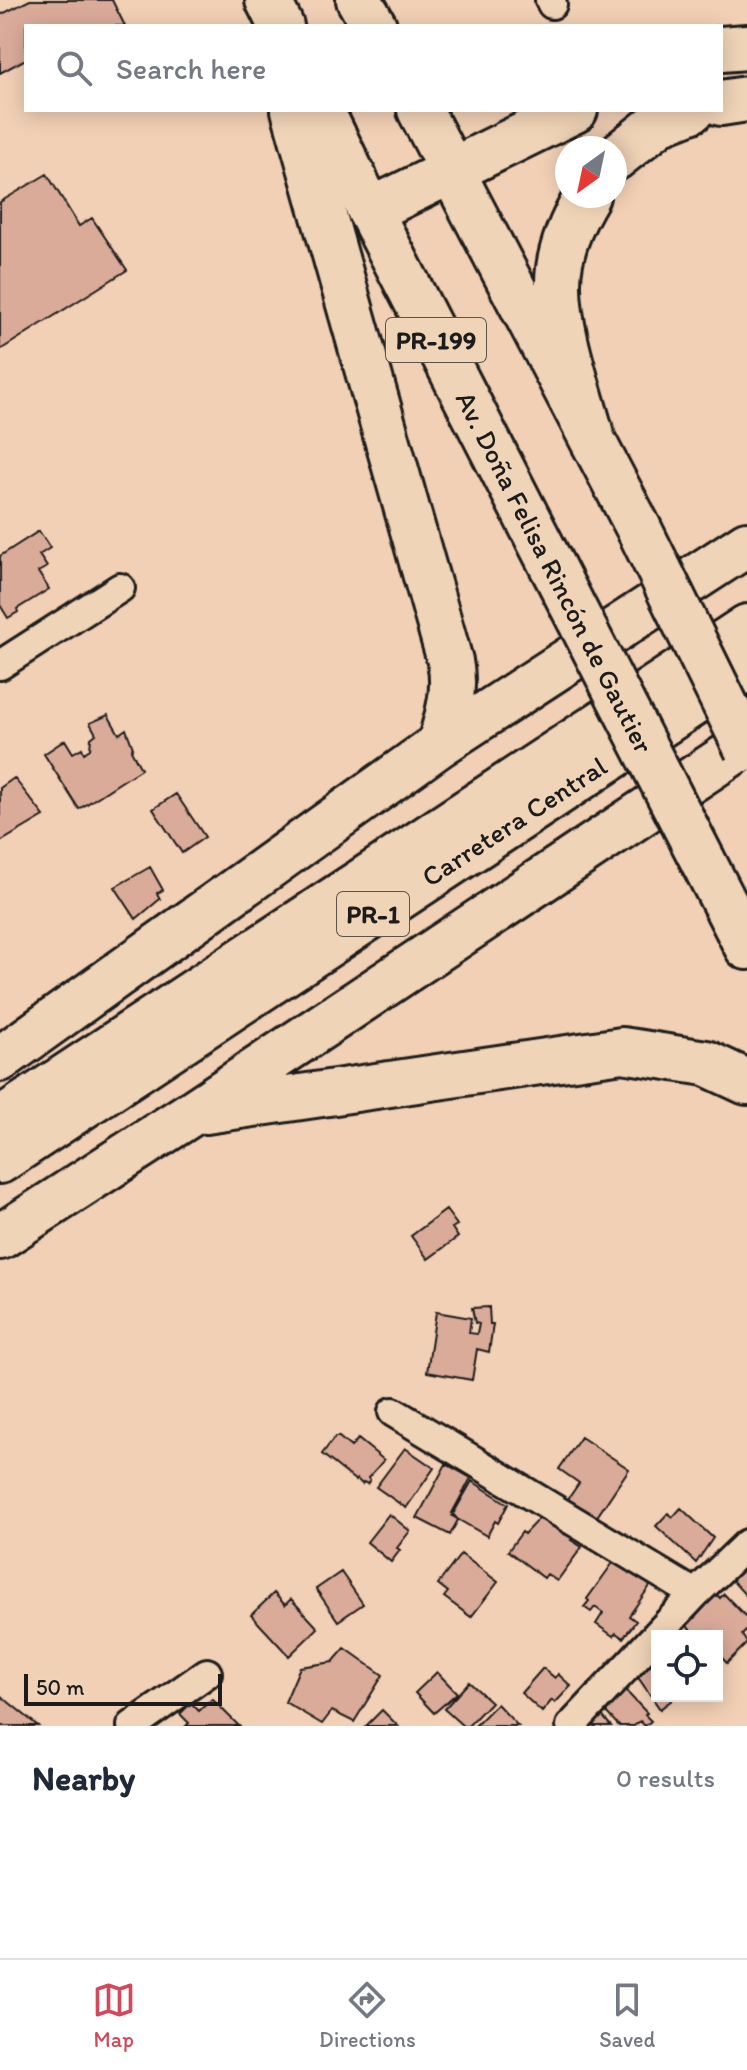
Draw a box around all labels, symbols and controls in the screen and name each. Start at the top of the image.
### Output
search box [24,24,723,112]
icon: search [52,46,96,90]
text: Search here [116,50,266,87]
north arrow [555,136,627,208]
road number: PR-199 [386,318,486,362]
street label: Av. Doña Felisa Rincón de Gautier [449,385,662,759]
street label: Carretera Central [415,748,613,894]
road number: PR-1 [337,892,409,936]
map controls [651,1630,723,1702]
button: locate [651,1630,723,1702]
scale bar [24,1670,222,1706]
text: 50 m [36,1674,85,1701]
text: Nearby [32,1758,135,1799]
text: 0 results [616,1762,715,1794]
tab: Map [92,1978,136,2053]
tab: Directions [319,1978,416,2053]
tab: Saved [599,1978,655,2053]

